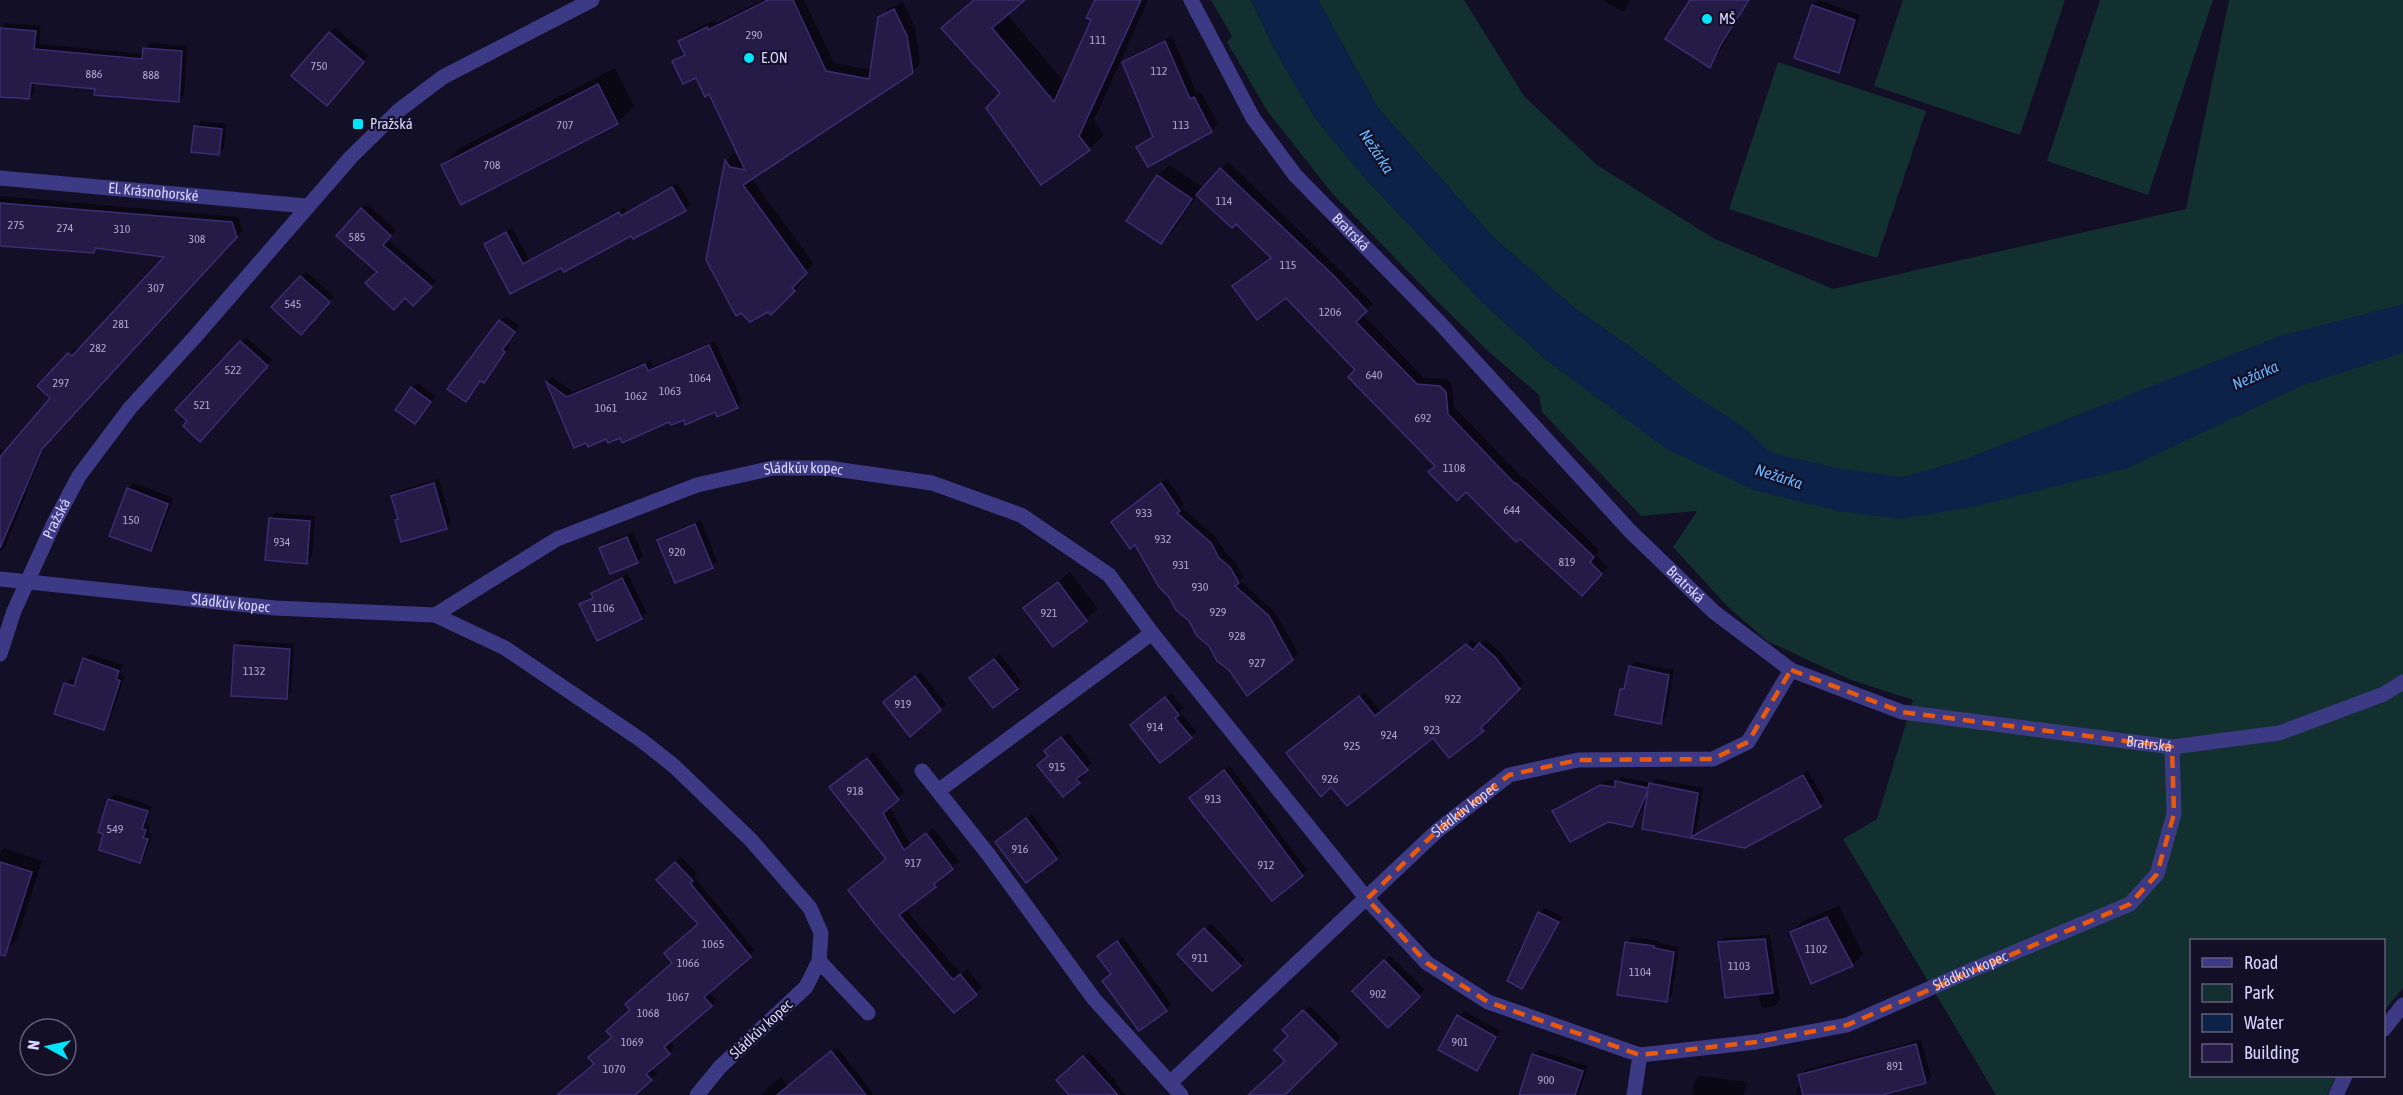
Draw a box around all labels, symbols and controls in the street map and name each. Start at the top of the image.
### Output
place label: MŠ [1719,10,1735,27]
marker: MŠ [1700,12,1714,26]
house number: 290 [746,28,763,42]
house number: 111 [1090,33,1107,47]
place label: E.ON [761,49,788,66]
marker: E.ON [742,51,756,65]
house number: 750 [311,59,328,73]
house number: 112 [1151,64,1167,78]
house number: 886 [86,67,103,81]
house number: 888 [143,68,160,82]
place label: Pražská [370,115,413,132]
marker: Pražská [351,117,365,131]
house number: 707 [557,118,574,132]
house number: 113 [1173,118,1189,132]
water label: Nežárka [1356,126,1398,177]
house number: 708 [484,158,501,172]
street label: El. Krásnohorské [108,179,199,204]
house number: 114 [1216,194,1233,208]
street label: Bratrská [1329,209,1373,254]
house number: 275 [8,218,24,232]
house number: 274 [57,221,74,235]
house number: 310 [114,222,131,236]
house number: 585 [349,230,365,244]
house number: 308 [189,232,206,246]
house number: 115 [1280,258,1296,272]
house number: 307 [148,281,165,295]
house number: 545 [285,297,301,311]
house number: 1206 [1319,305,1342,319]
house number: 281 [113,317,130,331]
house number: 282 [90,341,106,355]
water label: Nežárka [2229,357,2281,393]
house number: 522 [225,363,241,377]
house number: 640 [1366,368,1383,382]
house number: 1064 [689,371,712,385]
house number: 297 [53,376,70,390]
house number: 1063 [659,384,681,398]
house number: 1062 [625,389,647,403]
house number: 521 [194,398,211,412]
house number: 1061 [595,401,618,415]
house number: 692 [1415,411,1431,425]
street label: Sládkův kopec [762,459,845,478]
water label: Nežárka [1753,460,1805,492]
house number: 1108 [1443,461,1466,475]
street label: Pražská [39,495,74,541]
house number: 644 [1504,503,1521,517]
house number: 933 [1136,506,1152,520]
house number: 150 [123,513,140,527]
house number: 932 [1155,532,1171,546]
house number: 934 [274,535,291,549]
house number: 920 [669,545,686,559]
house number: 819 [1559,555,1576,569]
house number: 931 [1173,558,1190,572]
street label: Bratrská [1663,562,1708,606]
house number: 930 [1192,580,1209,594]
street label: Sládkův kopec [190,590,272,615]
house number: 1106 [592,601,615,615]
house number: 929 [1210,605,1227,619]
house number: 921 [1041,606,1058,620]
house number: 928 [1229,629,1246,643]
house number: 927 [1249,656,1266,670]
house number: 1132 [243,664,265,678]
house number: 922 [1445,692,1461,706]
house number: 919 [895,697,912,711]
house number: 914 [1147,720,1164,734]
house number: 923 [1424,723,1440,737]
house number: 924 [1381,728,1398,742]
street label: Bratrská [2125,732,2173,755]
house number: 925 [1344,739,1360,753]
house number: 915 [1049,760,1065,774]
house number: 926 [1322,772,1339,786]
street label: Sládkův kopec [1427,778,1501,840]
house number: 918 [847,784,864,798]
house number: 913 [1205,792,1221,806]
house number: 549 [107,822,124,836]
house number: 916 [1012,842,1029,856]
house number: 917 [905,856,922,870]
house number: 912 [1258,858,1274,872]
house number: 1065 [702,937,724,951]
legend [2190,939,2385,1077]
house number: 1102 [1805,942,1827,956]
street label: Sládkův kopec [1930,947,2010,994]
house number: 911 [1192,951,1209,965]
text: Road [2244,952,2278,973]
house number: 1066 [677,956,700,970]
house number: 1103 [1728,959,1750,973]
house number: 1104 [1629,965,1652,979]
text: Park [2244,982,2274,1003]
house number: 902 [1370,987,1386,1001]
house number: 1067 [667,990,690,1004]
street label: Sládkův kopec [726,995,796,1062]
house number: 1068 [637,1006,660,1020]
text: Water [2244,1012,2284,1033]
north arrow [18,1017,78,1077]
house number: 1069 [621,1035,644,1049]
house number: 901 [1452,1035,1469,1049]
text: N [24,1039,43,1051]
text: Building [2244,1042,2299,1063]
house number: 891 [1887,1059,1904,1073]
house number: 1070 [603,1062,626,1076]
house number: 900 [1538,1073,1555,1087]

